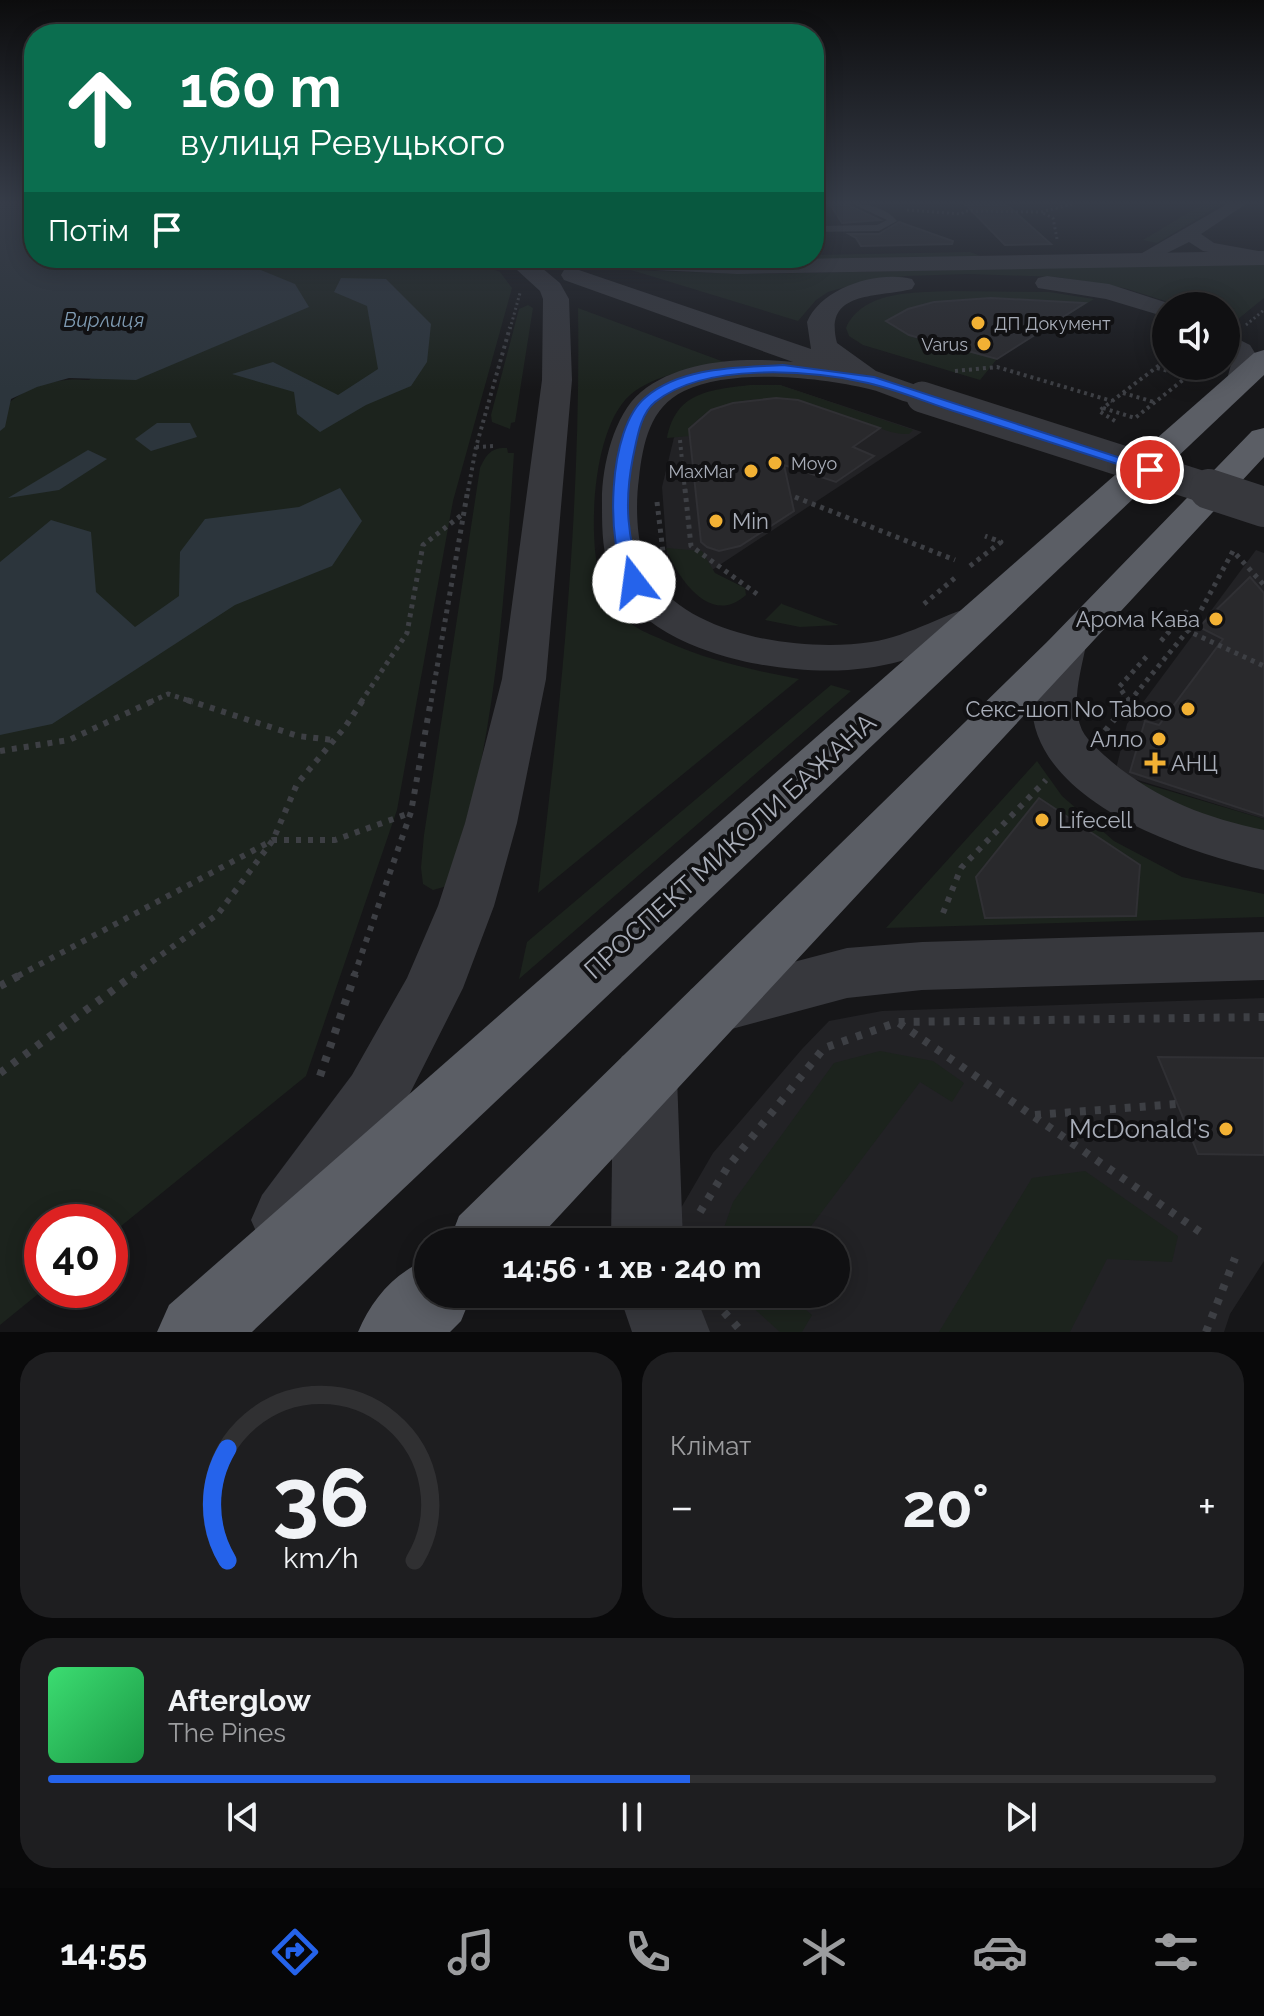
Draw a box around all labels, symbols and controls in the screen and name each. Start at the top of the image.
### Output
text: 160 m [180,54,342,120]
icon: ahead [48,56,152,160]
text: вулиця Ревуцького [180,121,505,163]
icon: arrive [145,208,189,252]
text: Потім [48,213,129,248]
map controls [1152,292,1240,380]
button: sound [1152,292,1240,380]
water label: Вирлиця [64,308,145,332]
place label: ДП Документ [994,313,1111,334]
marker: ДП Документ [969,314,987,332]
place label: Varus [921,334,968,355]
marker: Varus [975,335,993,353]
pin [1116,436,1184,504]
icon: arrive [1128,448,1172,492]
place label: Moyo [791,453,837,474]
marker: Moyo [766,454,784,472]
place label: MaxMar [669,461,736,482]
marker: MaxMar [742,462,760,480]
place label: Min [732,508,769,534]
marker: Min [707,512,725,530]
position arrow [592,540,676,624]
place label: Арома Кава [1076,606,1200,632]
marker: Арома Кава [1207,610,1225,628]
place label: Секс-шоп No Taboo [965,696,1172,722]
marker: Секс-шоп No Taboo [1179,700,1197,718]
street label: ПРОСПЕКТ МИКОЛИ БАЖАНА [578,707,882,985]
place label: Алло [1090,726,1143,752]
marker: Алло [1150,730,1168,748]
place label: АНЦ [1171,750,1218,776]
marker: АНЦ [1146,754,1164,772]
place label: Lifecell [1058,807,1132,833]
marker: Lifecell [1033,811,1051,829]
place label: McDonald's [1069,1114,1210,1144]
marker: McDonald's [1217,1120,1235,1138]
speed limit sign: 40 [24,1204,128,1308]
text: 14:56 · 1 хв · 240 m [502,1250,762,1285]
text: Клімат [670,1431,752,1461]
text: 36 [273,1449,369,1546]
text: 20° [902,1471,989,1541]
text: − [670,1481,694,1532]
text: + [1198,1481,1216,1532]
text: km/h [283,1541,359,1575]
text: Afterglow [168,1683,311,1718]
text: The Pines [168,1718,286,1748]
icon: previous [221,1795,265,1839]
icon: pause [610,1795,654,1839]
icon: next [999,1795,1043,1839]
icon: directions [267,1924,323,1980]
icon: music [443,1924,499,1980]
icon: phone [620,1924,676,1980]
icon: climate [796,1924,852,1980]
icon: car [972,1924,1028,1980]
icon: filters [1148,1924,1204,1980]
text: 14:55 [60,1931,147,1973]

